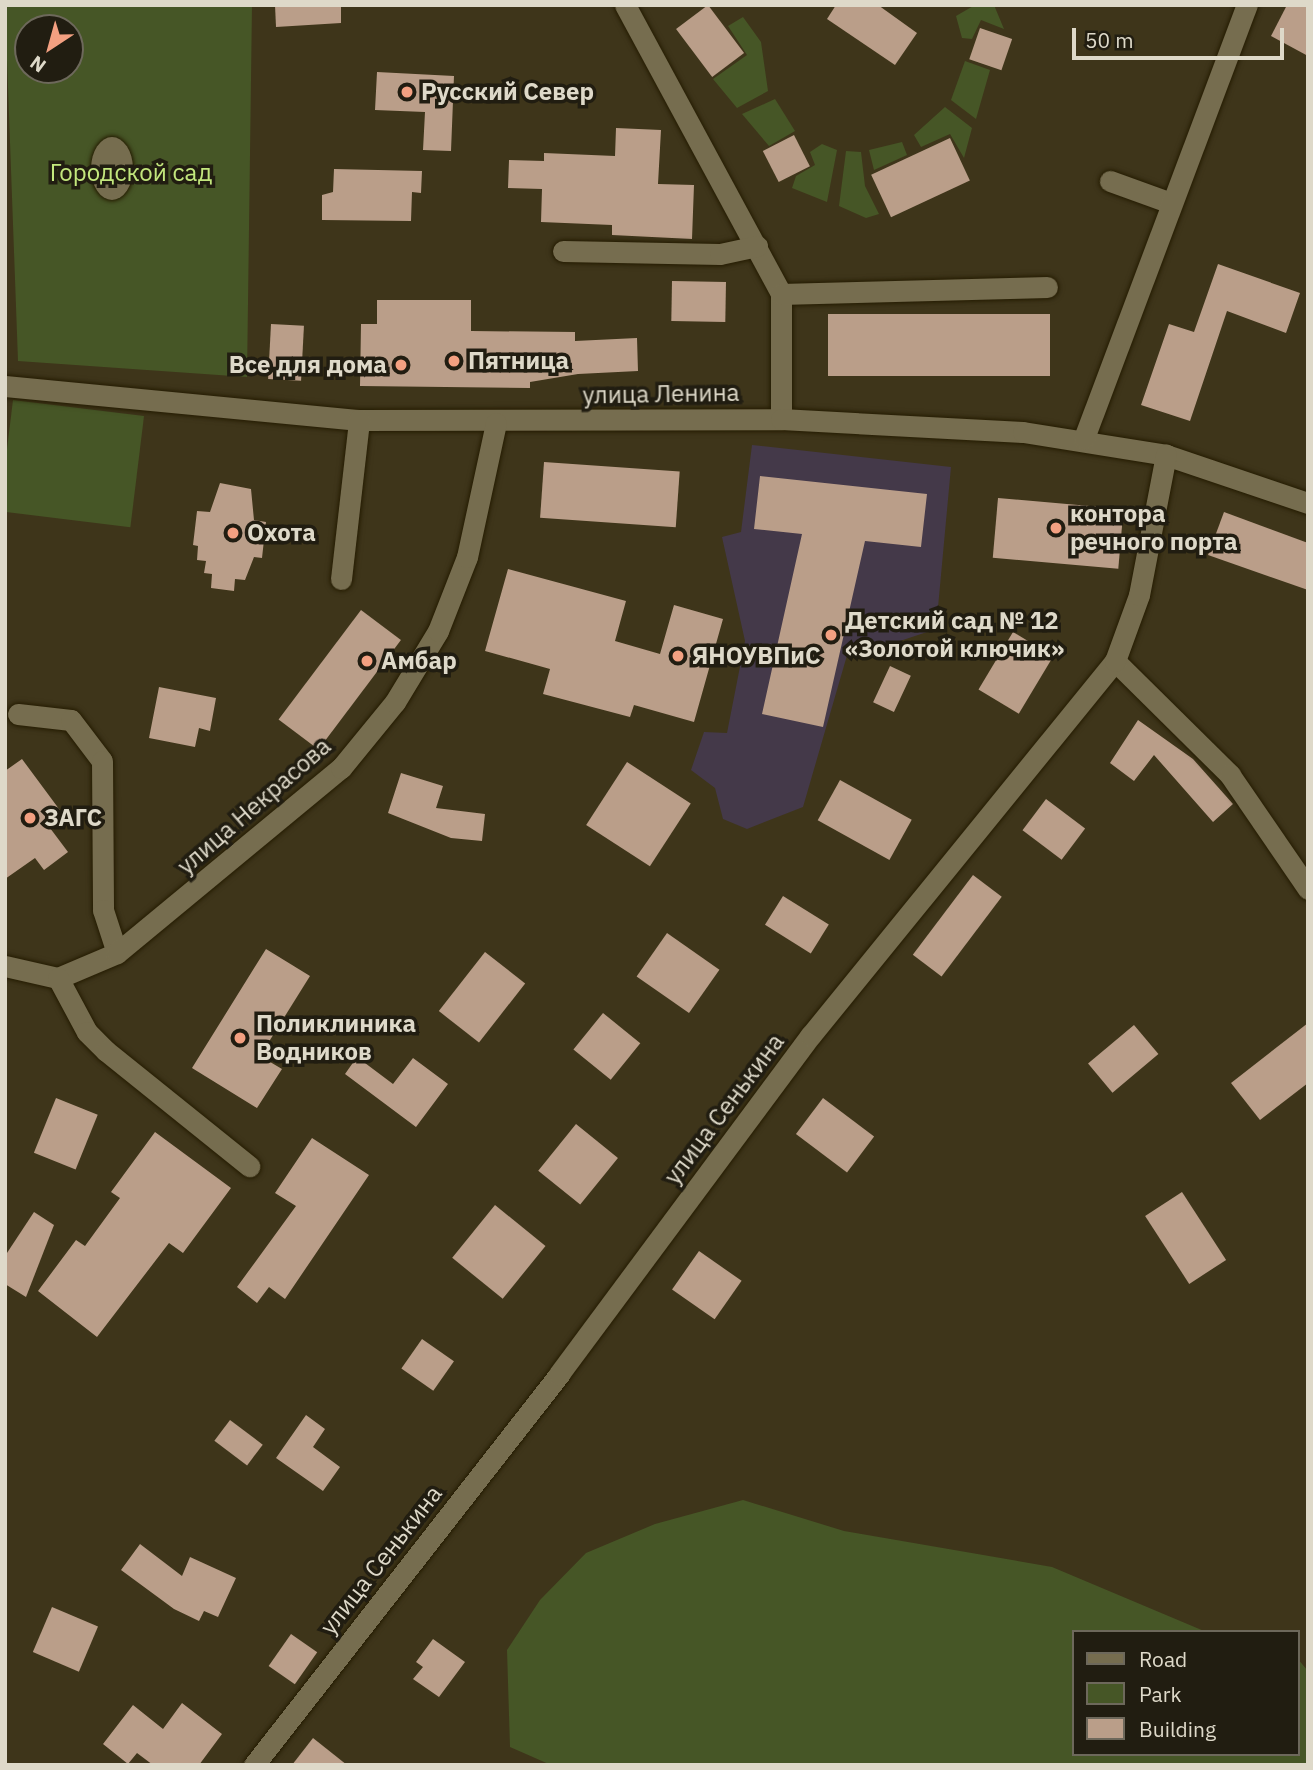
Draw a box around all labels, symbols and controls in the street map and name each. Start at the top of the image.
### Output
north arrow [14,14,84,84]
scale bar [1075,14,1287,58]
text: 50 m [1085,26,1134,54]
text: N [25,51,50,78]
place label: Русский Север [421,78,594,106]
marker: Русский Север [399,84,415,100]
park label: Городской сад [50,159,212,187]
place label: Пятница [468,347,569,375]
place label: Все для дома [229,351,387,379]
marker: Пятница [446,353,462,369]
marker: Все для дома [393,357,409,373]
street label: улица Ленина [582,378,740,410]
place label: контора речного порта [1070,500,1238,556]
place label: Охота [247,519,316,547]
marker: контора речного порта [1048,520,1064,536]
marker: Охота [225,525,241,541]
place label: Детский сад № 12 «Золотой ключик» [845,607,1064,663]
marker: Детский сад № 12 «Золотой ключик» [823,627,839,643]
place label: ЯНОУВПиС [692,642,821,670]
place label: Амбар [381,647,457,675]
marker: ЯНОУВПиС [670,648,686,664]
marker: Амбар [359,653,375,669]
street label: улица Некрасова [171,732,337,880]
place label: ЗАГС [44,804,102,832]
marker: ЗАГС [22,810,38,826]
place label: Поликлиника Водников [256,1010,416,1066]
marker: Поликлиника Водников [230,1028,250,1048]
street label: улица Сенькина [658,1028,790,1190]
street label: улица Сенькина [314,1480,448,1640]
legend [1072,1630,1299,1756]
text: Road [1139,1645,1187,1673]
text: Park [1139,1680,1182,1708]
text: Building [1139,1715,1216,1743]

